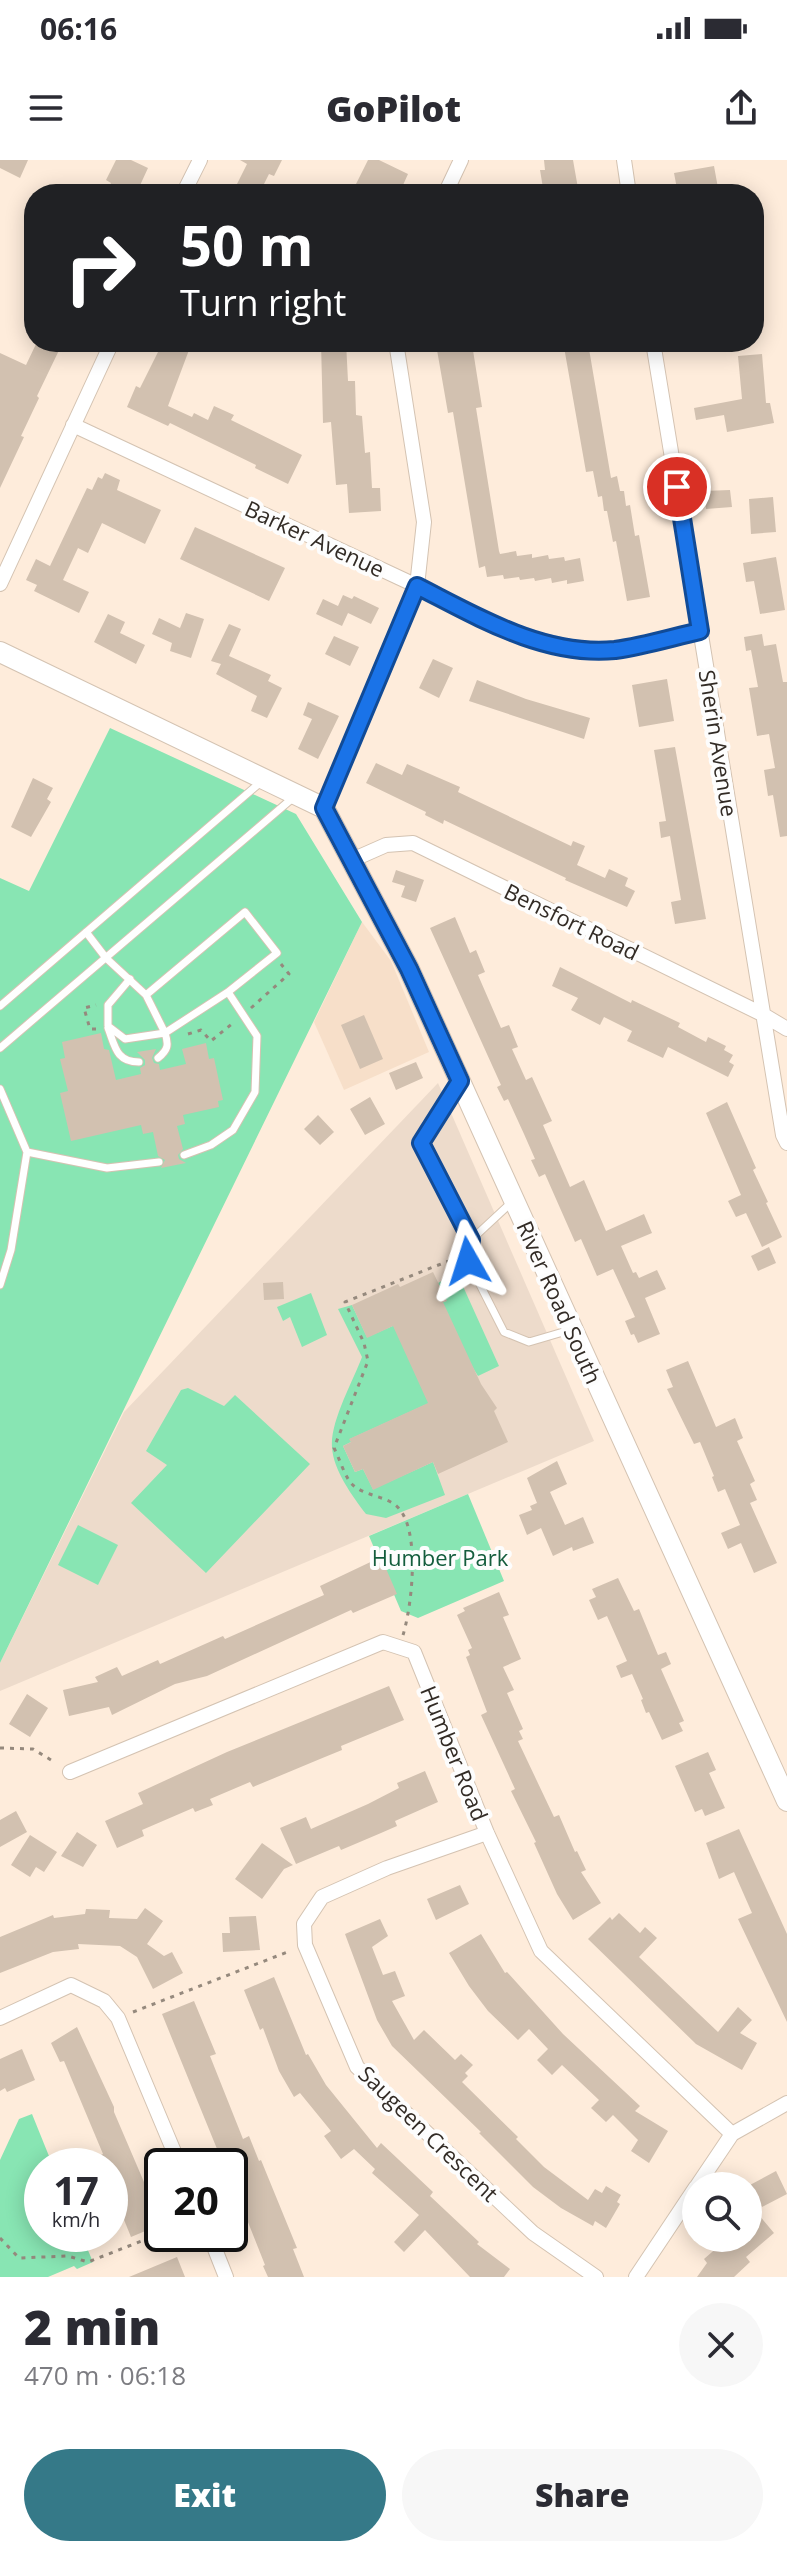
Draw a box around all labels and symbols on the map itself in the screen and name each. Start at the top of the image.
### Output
pin [643,453,711,521]
street label: Barker Avenue [240,493,390,583]
street label: Sherin Avenue [693,667,745,819]
street label: Bensfort Road [500,875,644,967]
street label: River Road South [511,1216,609,1388]
position arrow [426,1219,510,1303]
park label: Humber Park [372,1542,509,1572]
street label: Humber Road [414,1681,496,1825]
street label: Saugeen Crescent [353,2058,506,2208]
speed limit sign: 20 [144,2148,248,2252]

